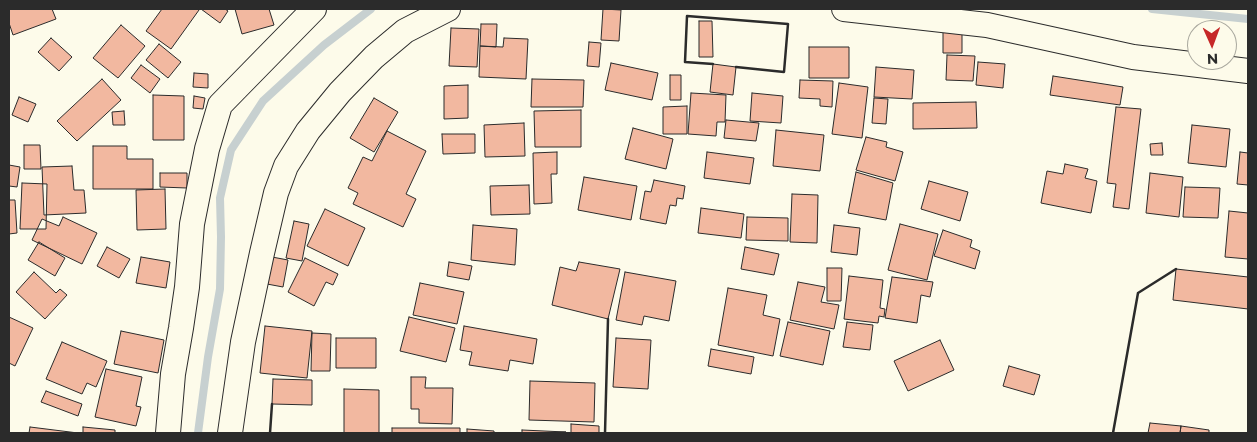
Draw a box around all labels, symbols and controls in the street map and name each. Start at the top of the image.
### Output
north arrow [1187,20,1237,70]
text: N [1207,50,1218,68]

